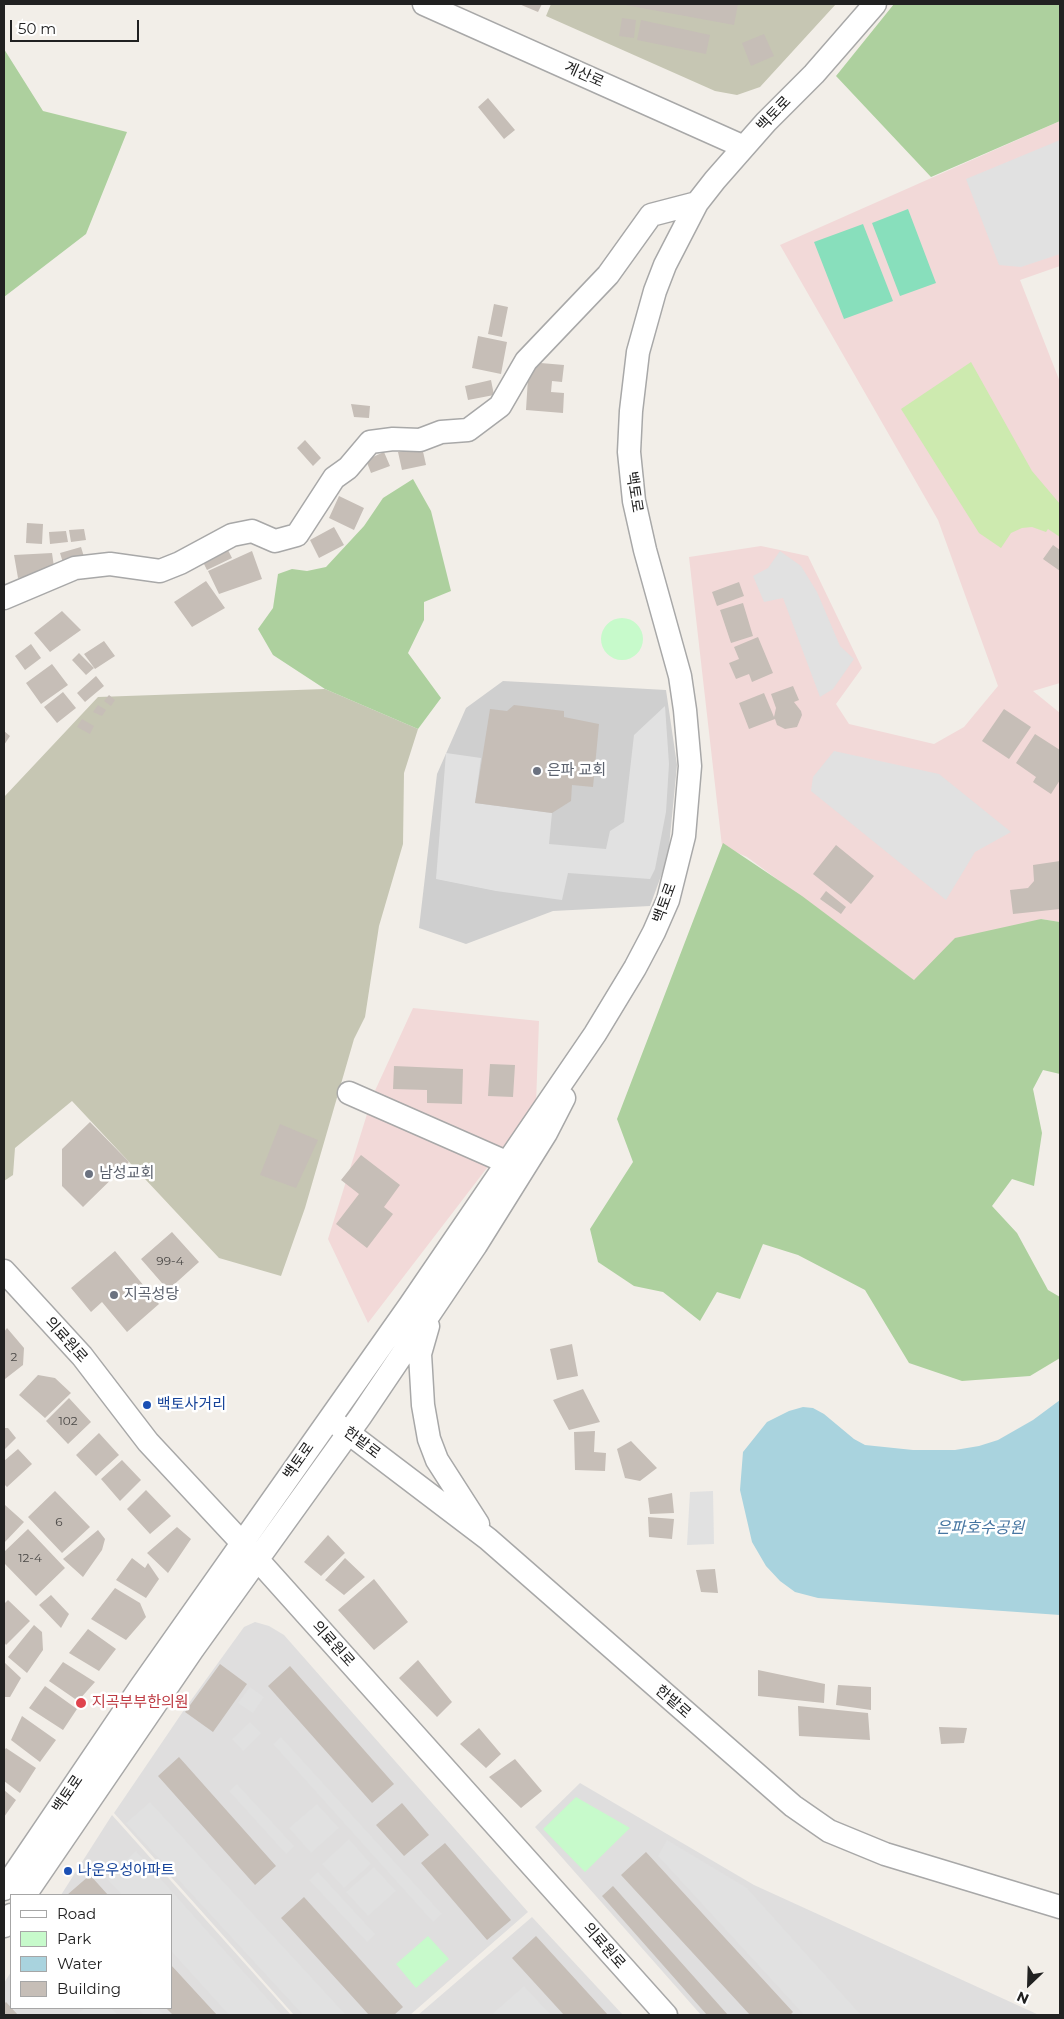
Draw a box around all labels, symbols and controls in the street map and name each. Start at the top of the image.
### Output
scale bar [12,10,141,42]
text: 50 m [18,19,56,38]
street label: 계산로 [561,58,607,92]
street label: 백토로 [753,93,795,135]
street label: 백토로 [622,470,646,514]
place label: 은파 교회 [547,762,606,780]
marker: 은파 교회 [531,765,543,777]
street label: 백토로 [649,880,681,926]
place label: 남성교회 [99,1165,154,1183]
marker: 남성교회 [83,1168,95,1180]
house number: 99-4 [156,1254,184,1268]
place label: 지곡성당 [124,1286,179,1304]
marker: 지곡성당 [108,1289,120,1301]
street label: 의료원로 [41,1313,91,1367]
house number: 2 [11,1350,17,1364]
place label: 백토사거리 [157,1396,226,1414]
marker: 백토사거리 [141,1399,153,1411]
house number: 102 [58,1414,78,1428]
street label: 한밭로 [340,1423,384,1463]
street label: 백토로 [280,1439,318,1483]
house number: 6 [55,1515,63,1529]
water label: 은파호수공원 [936,1518,1024,1538]
house number: 12-4 [18,1551,42,1565]
street label: 의료원로 [308,1617,358,1671]
street label: 한밭로 [651,1682,695,1722]
place label: 지곡부부한의원 [92,1694,189,1712]
marker: 지곡부부한의원 [74,1696,88,1710]
street label: 백토로 [49,1772,87,1816]
place label: 나운우성아파트 [78,1862,175,1880]
marker: 나운우성아파트 [62,1865,74,1877]
legend [10,1894,172,2009]
text: Road [57,1904,96,1923]
street label: 의료원로 [579,1919,629,1973]
text: Park [57,1929,91,1948]
text: Water [57,1954,103,1973]
north arrow [1004,1959,1054,2009]
text: Building [57,1979,121,1998]
text: N [1014,1987,1032,2008]

